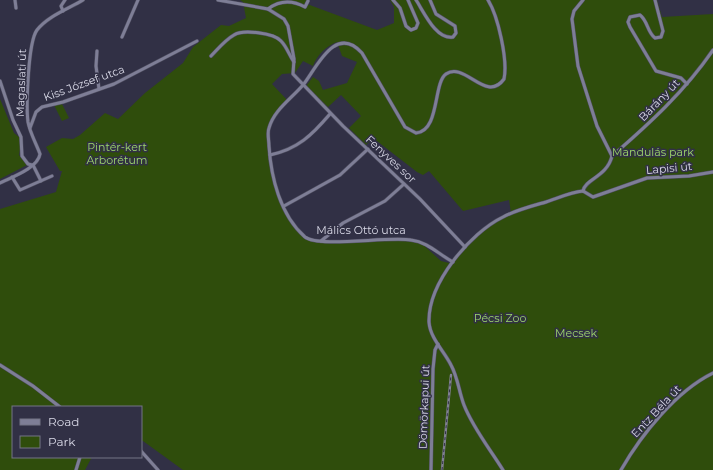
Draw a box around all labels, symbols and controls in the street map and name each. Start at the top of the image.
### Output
street label: Magaslati út [13,48,29,117]
street label: Kiss József utca [42,62,126,104]
street label: Bárány út [635,76,683,124]
street label: Fenyves sor [363,132,419,186]
park label: Pintér-kert Arborétum [86,140,148,167]
park label: Mandulás park [612,145,694,159]
street label: Lapisi út [645,159,693,177]
street label: Málics Ottó utca [316,223,406,237]
park label: Pécsi Zoo [474,311,526,325]
park label: Mecsek [555,326,597,340]
street label: Dömörkapui út [416,364,432,449]
street label: Entz Béla út [628,381,684,440]
legend [12,406,142,458]
text: Road [48,414,79,429]
text: Park [48,434,76,449]

